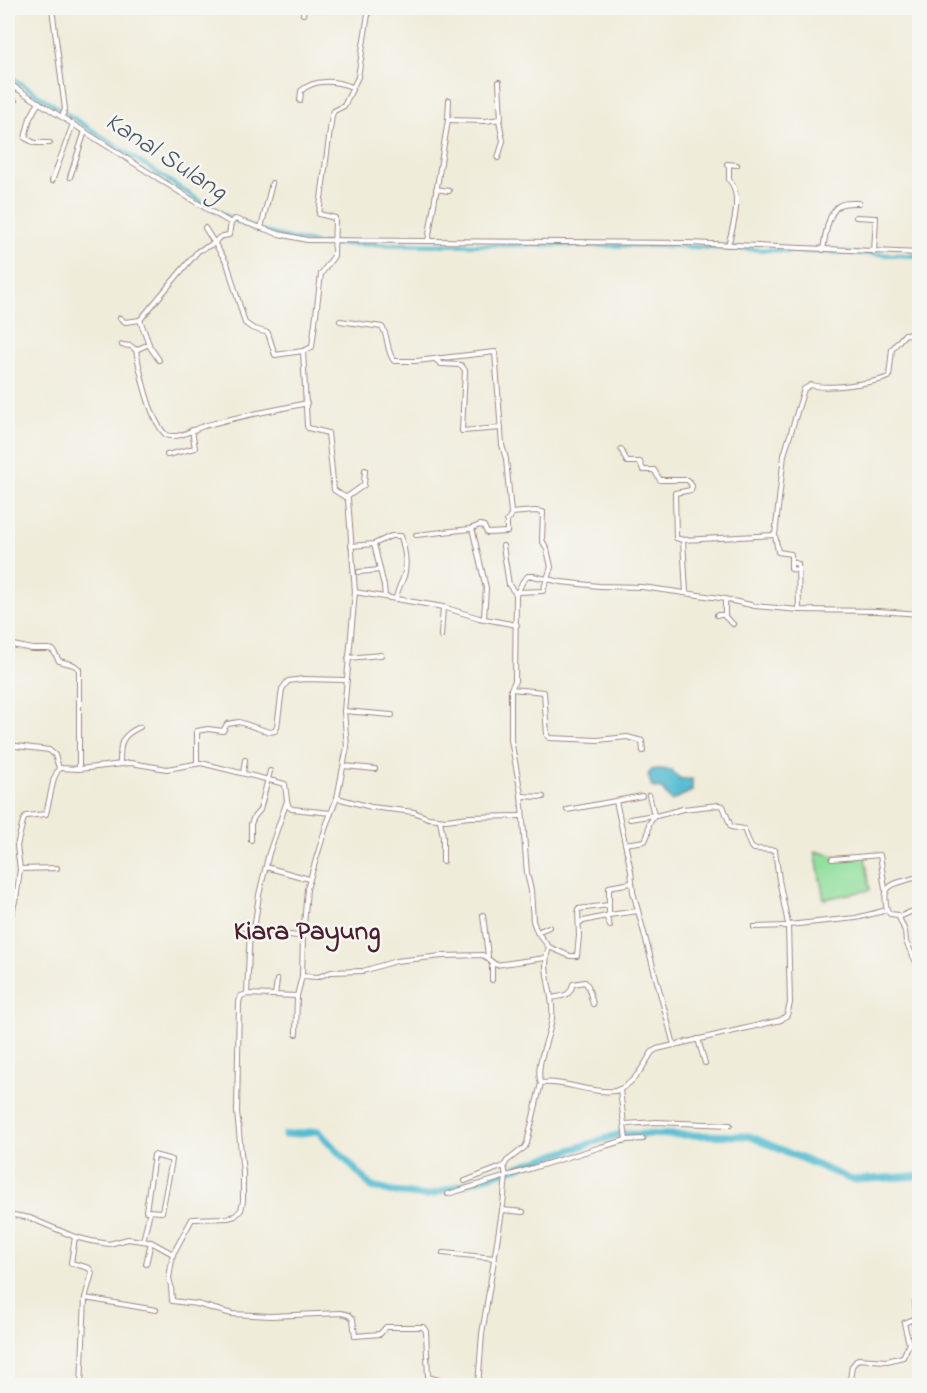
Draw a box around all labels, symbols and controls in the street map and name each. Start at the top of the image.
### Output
water label: Kanal Sulang [97,104,235,212]
district label: Kiara Payung [234,913,380,953]

